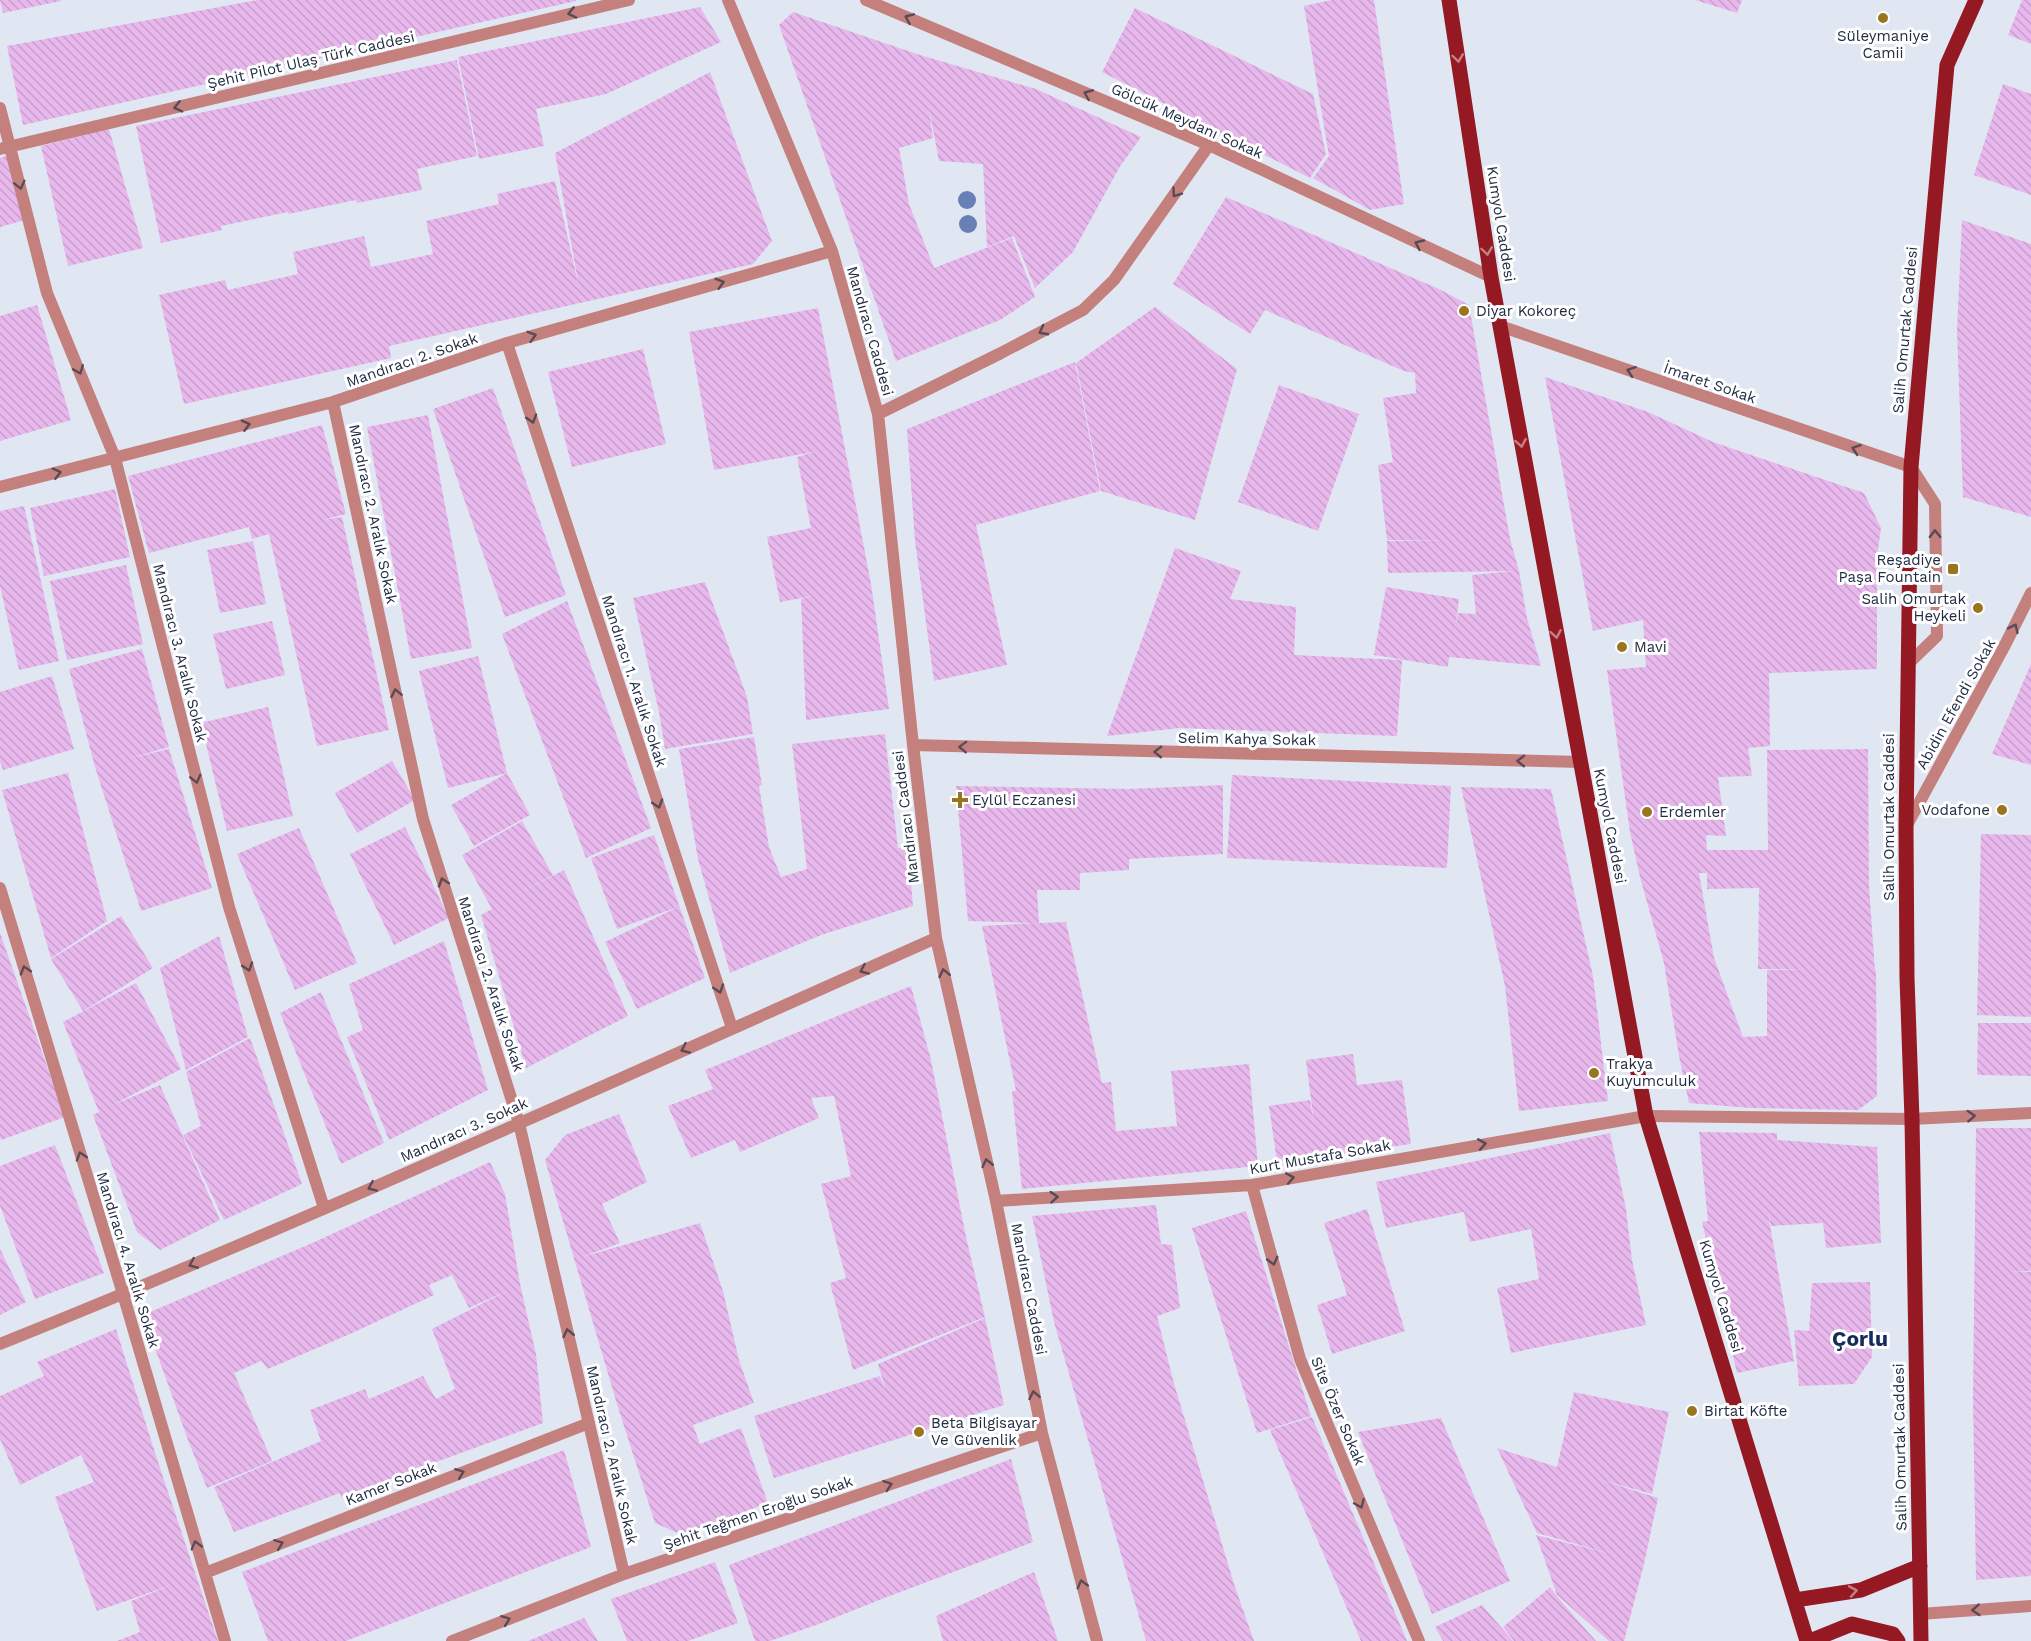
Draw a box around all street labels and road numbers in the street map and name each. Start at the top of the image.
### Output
street label: Şehit Pilot Ulaş Türk Caddesi [206,27,416,93]
street label: Gölcük Meydanı Sokak [1108,79,1266,163]
street label: Kumyol Caddesi [1483,165,1519,283]
street label: Salih Omurtak Caddesi [1889,246,1921,414]
street label: Mandıracı Caddesi [843,264,897,398]
street label: Mandıracı 2. Sokak [344,329,480,391]
street label: İmaret Sokak [1661,359,1759,407]
street label: Mandıracı 2. Aralık Sokak [345,423,401,606]
street label: Mandıracı 3. Aralık Sokak [149,562,211,745]
street label: Mandıracı 1. Aralık Sokak [598,593,671,770]
street label: Abidin Efendi Sokak [1913,635,2000,772]
street label: Selim Kahya Sokak [1178,729,1317,749]
street label: Salih Omurtak Caddesi [1880,733,1898,901]
street label: Mandıracı Caddesi [889,749,923,885]
street label: Kumyol Caddesi [1590,767,1630,885]
street label: Mandıracı 2. Aralık Sokak [454,894,528,1074]
street label: Mandıracı 3. Sokak [397,1094,531,1166]
street label: Kurt Mustafa Sokak [1248,1136,1392,1178]
street label: Mandıracı 4. Aralık Sokak [93,1170,164,1351]
street label: Mandıracı Caddesi [1007,1222,1051,1356]
street label: Kumyol Caddesi [1695,1237,1747,1355]
street label: Site Özer Sokak [1307,1354,1369,1468]
street label: Salih Omurtak Caddesi [1890,1363,1910,1531]
street label: Mandıracı 2. Aralık Sokak [583,1364,641,1547]
street label: Kamer Sokak [343,1458,439,1510]
street label: Şehit Teğmen Eroğlu Sokak [661,1472,856,1554]

